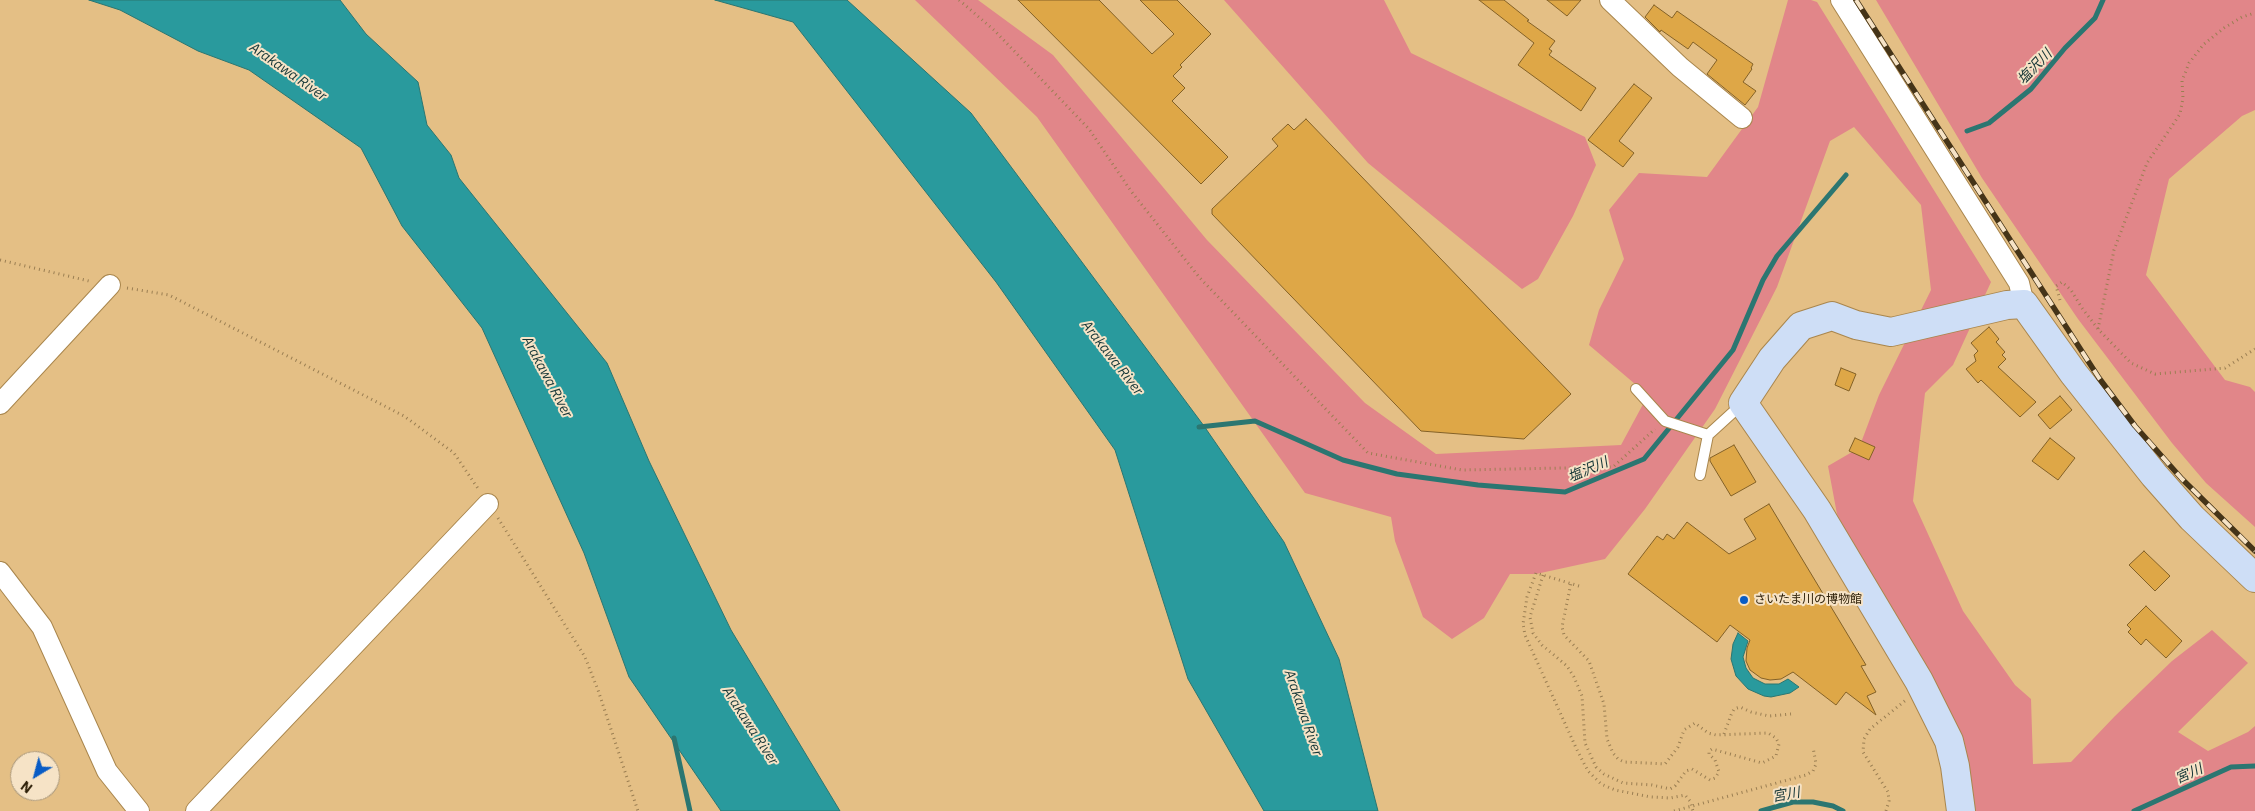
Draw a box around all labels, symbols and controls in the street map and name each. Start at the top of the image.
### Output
water label: Arakawa River [246,39,330,105]
water label: 塩沢川 [2014,46,2056,88]
water label: Arakawa River [1078,317,1146,399]
water label: Arakawa River [518,333,576,421]
water label: 塩沢川 [1565,454,1611,486]
place label: さいたま川の博物館 [1754,593,1862,607]
marker: さいたま川の博物館 [1738,594,1750,606]
water label: Arakawa River [1280,668,1326,758]
water label: Arakawa River [718,684,782,768]
north arrow [10,751,60,801]
water label: 宮川 [2173,761,2205,787]
text: N [17,777,36,797]
water label: 宮川 [1771,784,1801,806]

